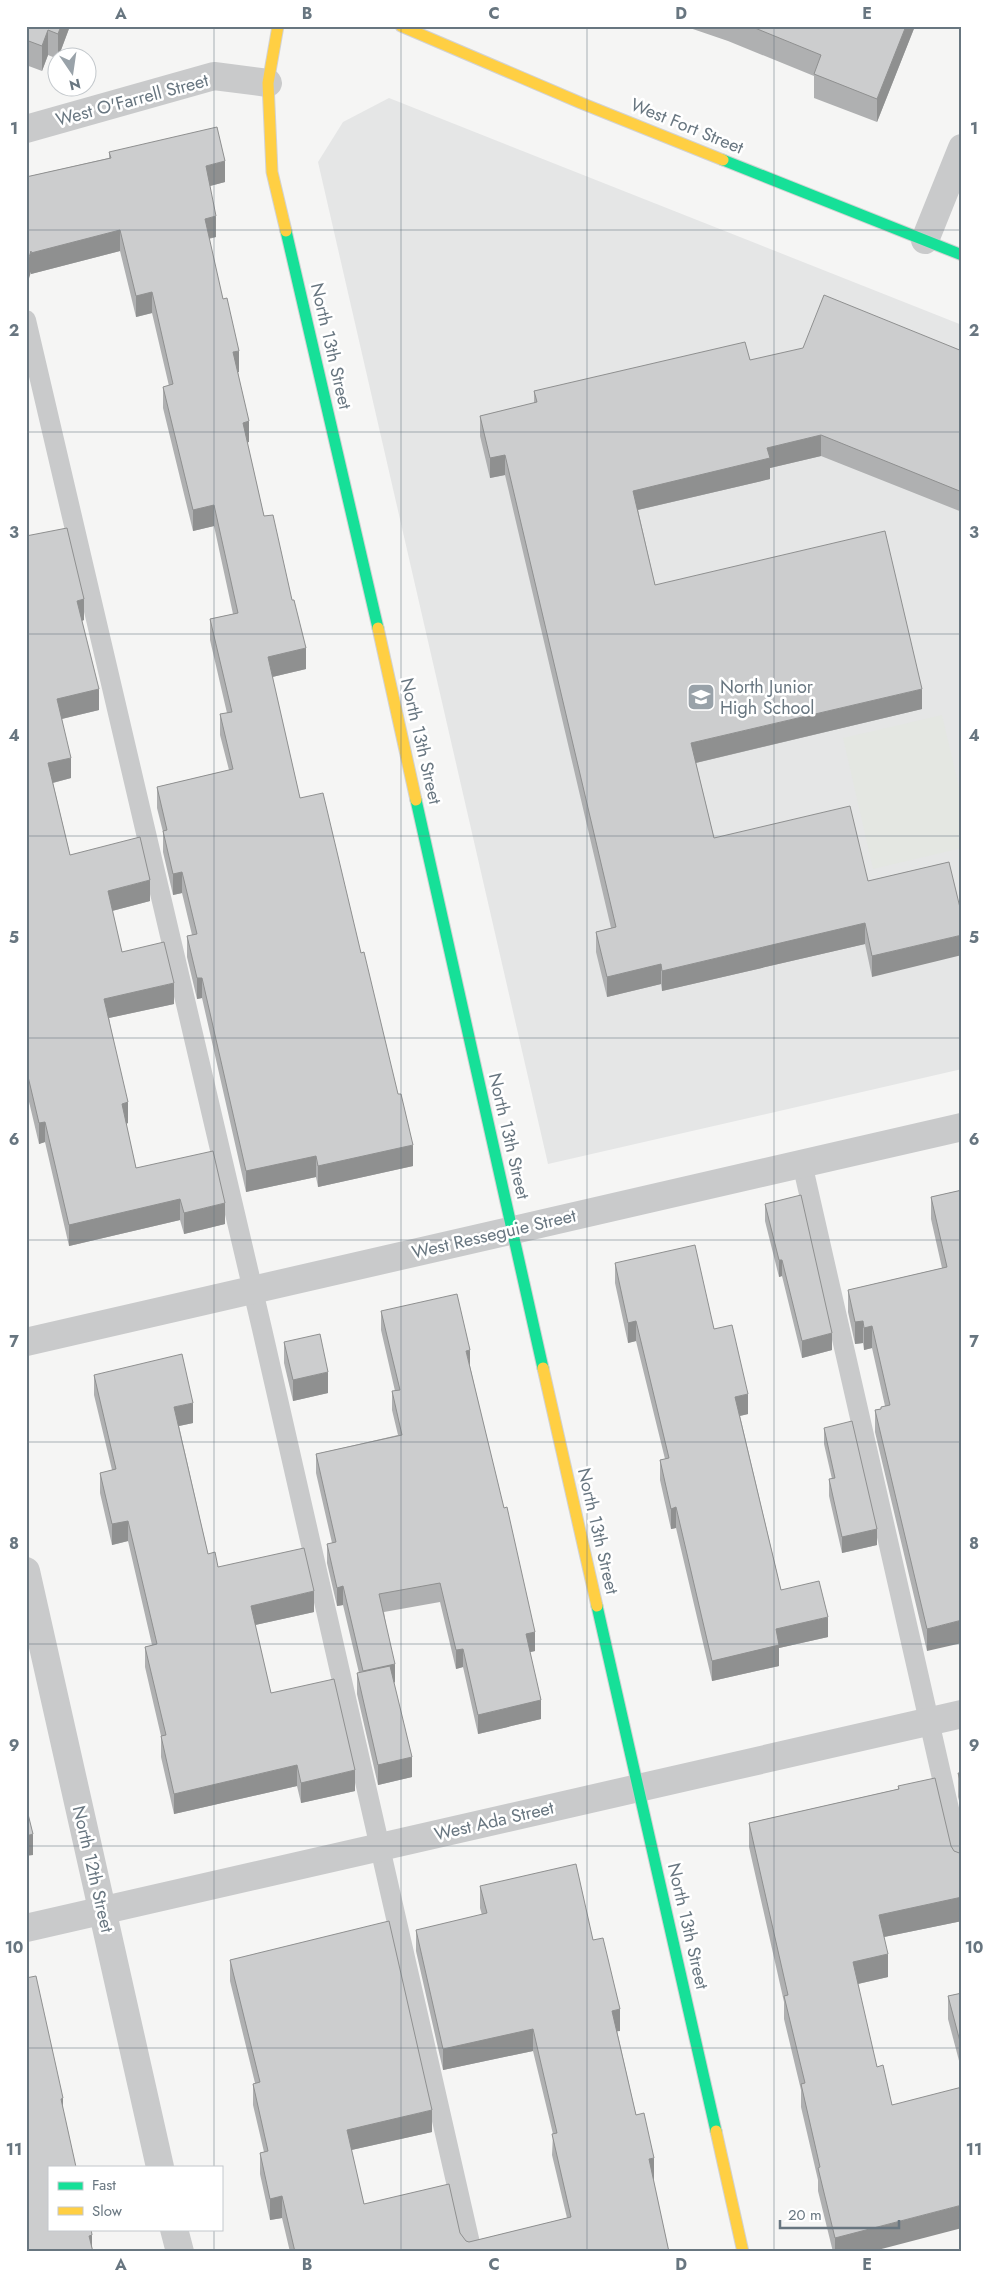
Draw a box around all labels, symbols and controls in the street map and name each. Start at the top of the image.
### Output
text: A [114,2,127,25]
text: B [302,2,312,25]
text: C [488,2,500,25]
text: D [675,2,687,25]
text: E [862,2,872,25]
north arrow [48,48,98,98]
street label: West O'Farrell Street [53,67,212,133]
text: N [67,74,83,96]
street label: West Fort Street [627,92,748,161]
text: 1 [10,117,18,140]
text: 1 [970,117,978,140]
street label: North 13th Street [304,280,358,413]
text: 2 [9,319,19,342]
text: 2 [969,319,979,342]
text: 3 [9,521,19,544]
text: 3 [969,521,979,544]
place label: North Junior High School [720,674,814,721]
street label: North 13th Street [394,675,448,808]
school or university icon: North Junior High School [686,682,716,712]
text: 4 [8,724,20,747]
text: 4 [968,724,980,747]
text: 5 [9,926,19,949]
text: 5 [969,926,979,949]
street label: North 13th Street [482,1070,536,1203]
text: 6 [9,1128,19,1151]
text: 6 [969,1128,979,1151]
street label: West Resseguie Street [409,1202,579,1266]
text: 7 [9,1330,19,1353]
text: 7 [969,1330,979,1353]
street label: North 13th Street [571,1465,625,1598]
text: 8 [9,1532,19,1555]
text: 8 [969,1532,979,1555]
text: 9 [9,1734,19,1757]
text: 9 [969,1734,979,1757]
street label: West Ada Street [432,1794,557,1847]
street label: North 12th Street [66,1803,120,1936]
street label: North 13th Street [661,1860,715,1993]
text: 10 [5,1936,23,1959]
text: 10 [965,1936,983,1959]
text: 11 [6,2138,22,2161]
text: 11 [966,2138,982,2161]
legend [48,2166,222,2230]
text: Fast [92,2174,116,2196]
scale bar [780,2198,899,2230]
text: Slow [92,2200,123,2222]
text: 20 m [788,2204,822,2226]
text: A [114,2253,127,2276]
text: B [302,2253,312,2276]
text: C [488,2253,500,2276]
text: D [675,2253,687,2276]
text: E [862,2253,872,2276]

